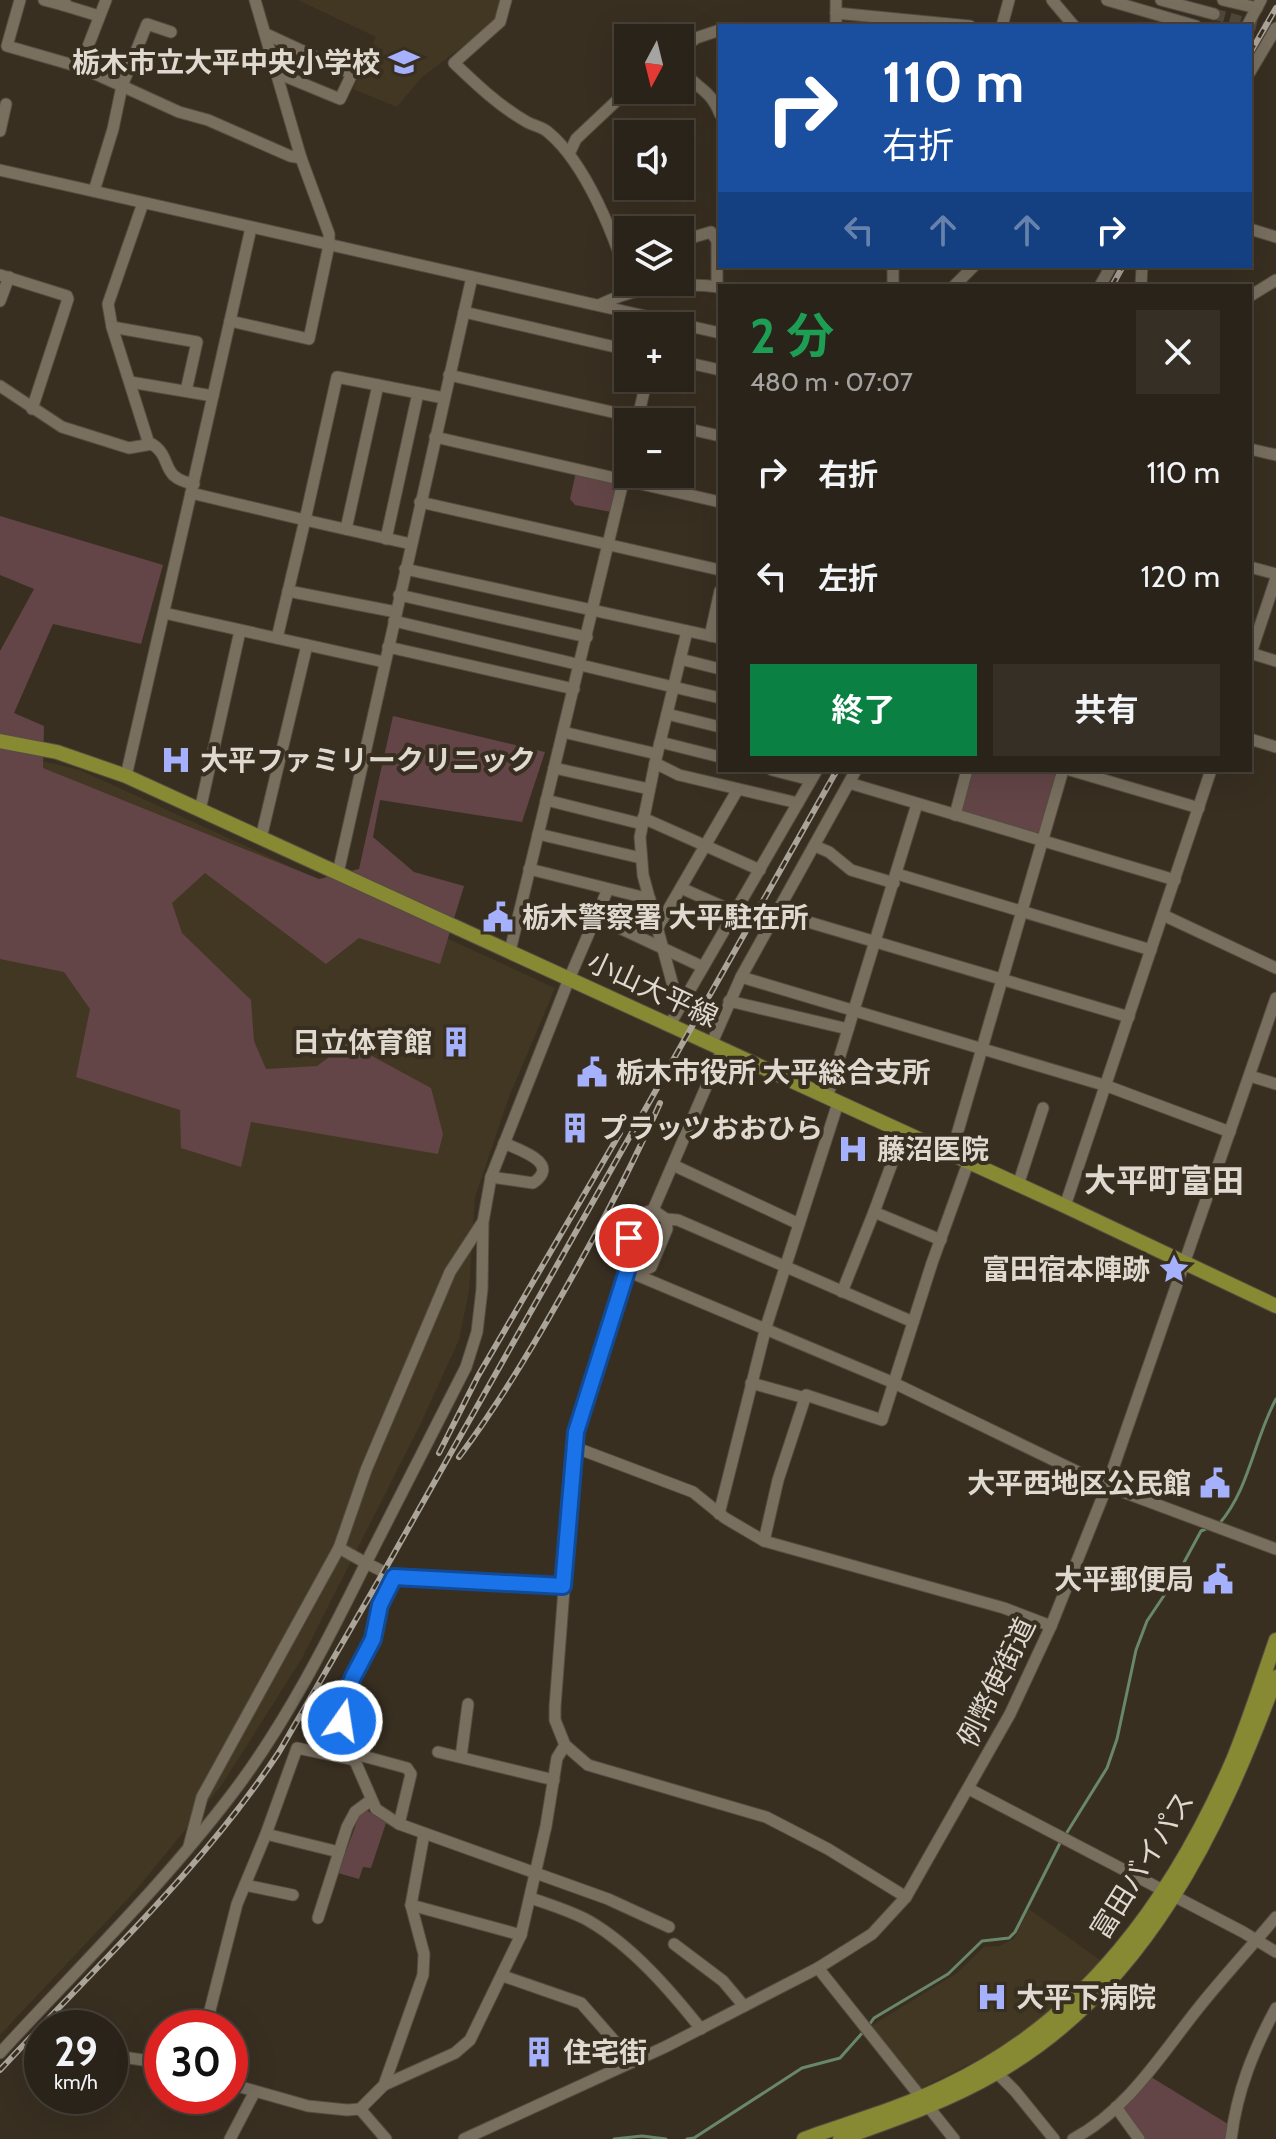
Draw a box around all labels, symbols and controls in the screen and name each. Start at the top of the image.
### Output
north arrow [614,24,694,104]
map controls [614,24,694,488]
place label: 栃木市立大平中央小学校 [72,45,380,79]
school or university icon: 栃木市立大平中央小学校 [387,45,421,79]
text: 110 m [882,48,1024,116]
icon: right [750,56,854,160]
button: sound [614,120,694,200]
text: 右折 [882,123,954,167]
icon: left [837,208,881,252]
icon: ahead [921,208,965,252]
icon: ahead [1005,208,1049,252]
icon: right [1089,208,1133,252]
button: layers [614,216,694,296]
text: 2 分 [750,307,834,365]
button: close [1136,310,1220,394]
button: + [614,312,694,392]
text: 480 m · 07:07 [750,366,913,398]
button: − [614,408,694,488]
icon: right [750,450,794,494]
text: 110 m [1146,454,1220,491]
text: 右折 [818,456,878,493]
icon: left [750,554,794,598]
text: 120 m [1140,558,1220,595]
text: 左折 [818,560,878,597]
button: 終了 [750,664,977,756]
button: 共有 [993,664,1220,756]
hospital icon: 大平ファミリークリニック [159,743,193,777]
place label: 大平ファミリークリニック [200,743,536,777]
public building icon: 栃木警察署 大平駐在所 [481,900,515,934]
place label: 栃木警察署 大平駐在所 [522,900,808,934]
street label: 小山大平線 [582,944,724,1034]
place label: 日立体育館 [292,1025,432,1059]
building icon: 日立体育館 [439,1025,473,1059]
public building icon: 栃木市役所 大平総合支所 [575,1055,609,1089]
place label: 栃木市役所 大平総合支所 [616,1055,930,1089]
building icon: プラッツおおひら [558,1111,592,1145]
place label: プラッツおおひら [599,1111,823,1145]
hospital icon: 藤沼医院 [836,1132,870,1166]
place label: 藤沼医院 [877,1132,989,1166]
district label: 大平町富田 [1084,1161,1244,1200]
pin [595,1204,663,1272]
icon: arrive [607,1216,651,1260]
place label: 富田宿本陣跡 [982,1252,1150,1286]
place icon: 富田宿本陣跡 [1157,1252,1191,1286]
place label: 大平西地区公民館 [967,1466,1191,1500]
public building icon: 大平西地区公民館 [1198,1466,1232,1500]
place label: 大平郵便局 [1054,1562,1194,1596]
public building icon: 大平郵便局 [1201,1562,1235,1596]
street label: 例幣使街道 [950,1612,1042,1752]
position arrow [300,1679,384,1763]
street label: 富田バイパス [1083,1785,1201,1945]
hospital icon: 大平下病院 [975,1980,1009,2014]
place label: 大平下病院 [1016,1980,1156,2014]
speed limit sign: 30 [144,2010,248,2114]
text: 29 [54,2027,98,2076]
building icon: 住宅街 [522,2035,556,2069]
place label: 住宅街 [563,2035,647,2069]
text: km/h [54,2070,98,2094]

